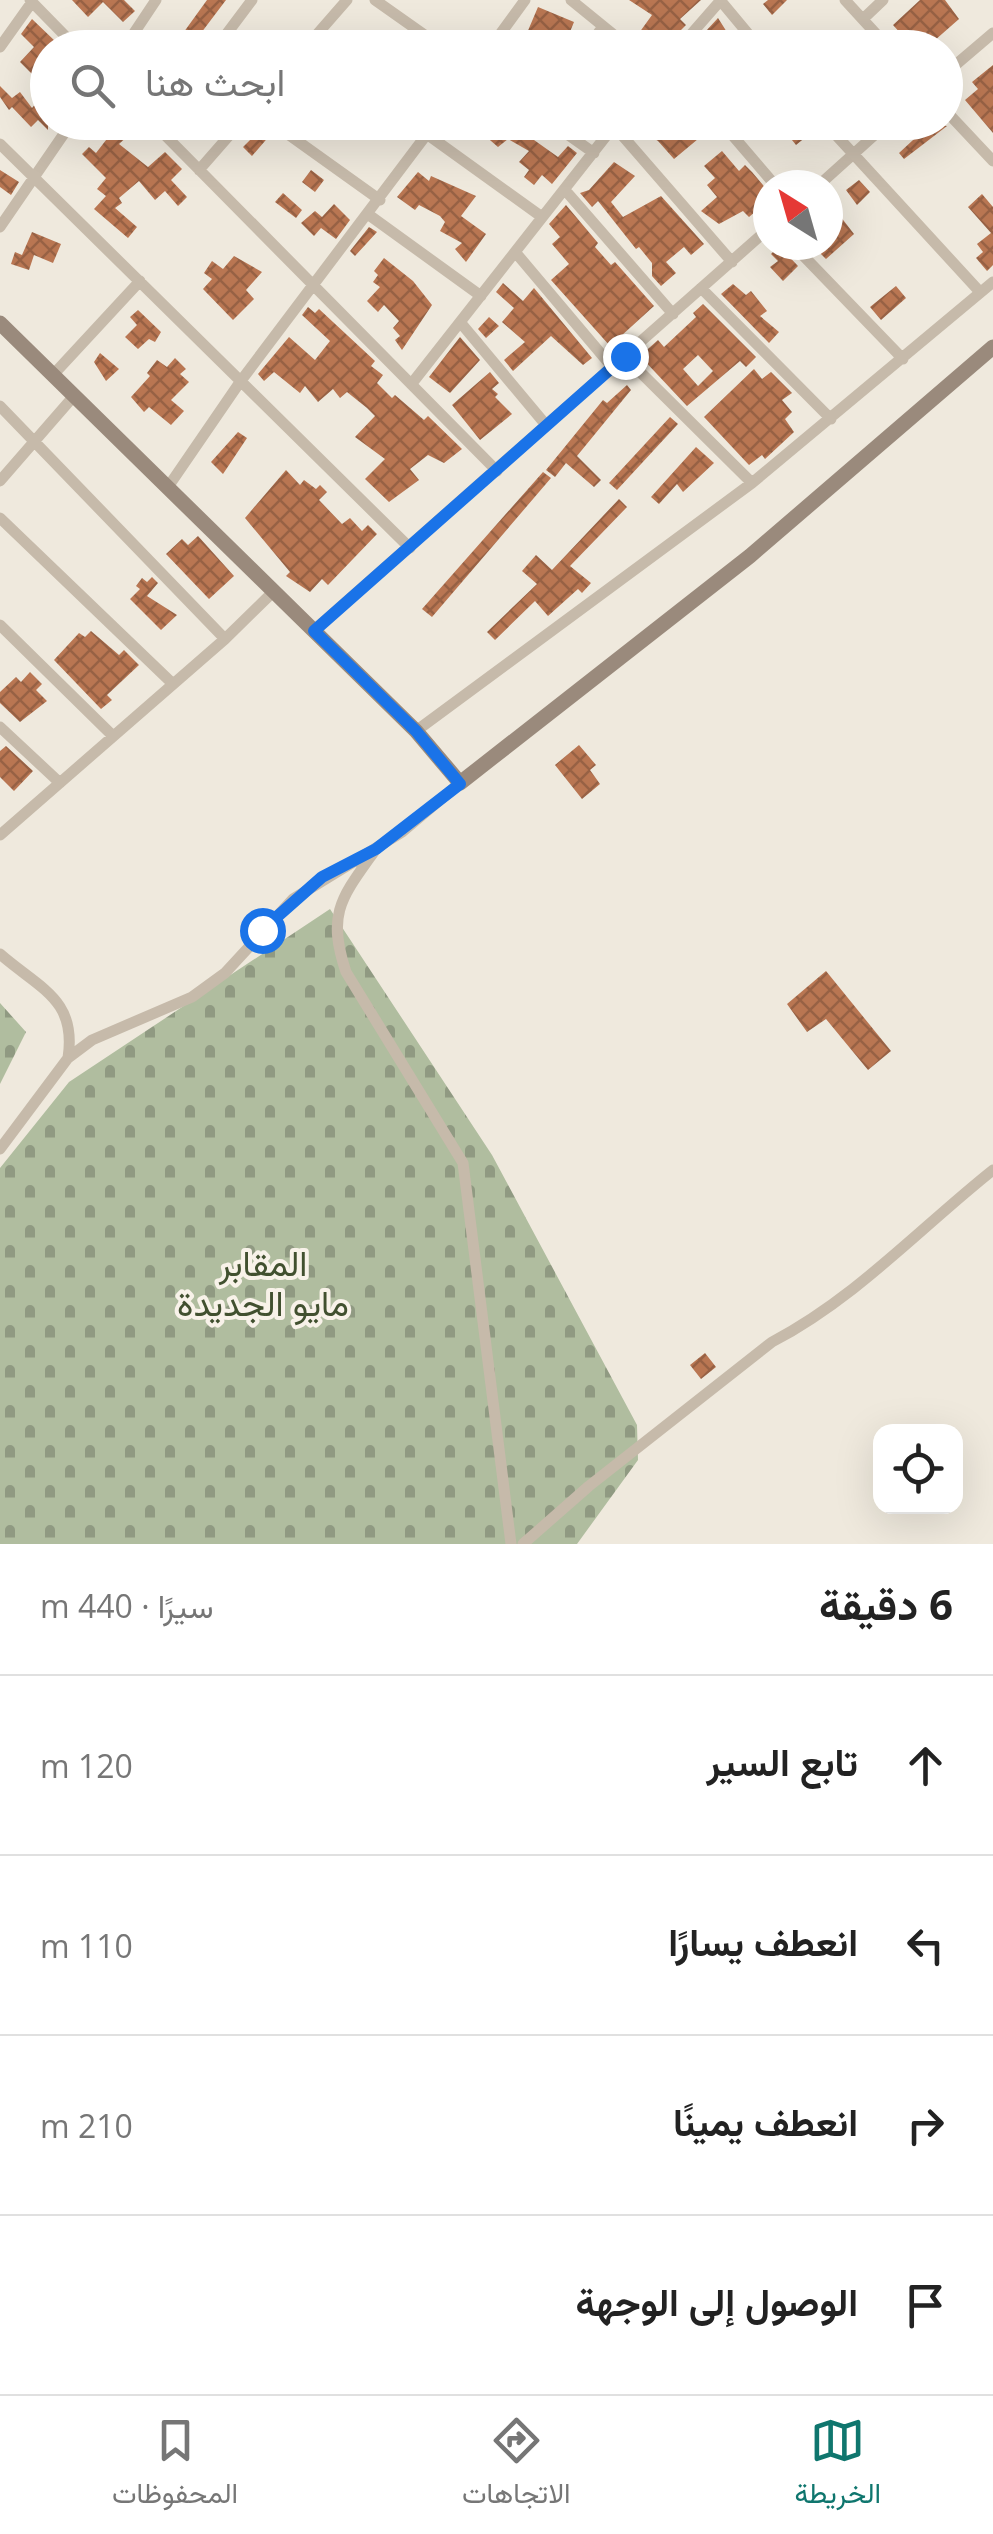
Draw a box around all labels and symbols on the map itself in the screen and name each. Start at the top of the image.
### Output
north arrow [753,170,843,260]
route end [603,334,649,380]
route start [240,908,286,954]
park label: المقابر مايو الجديدة [177,1239,349,1326]

